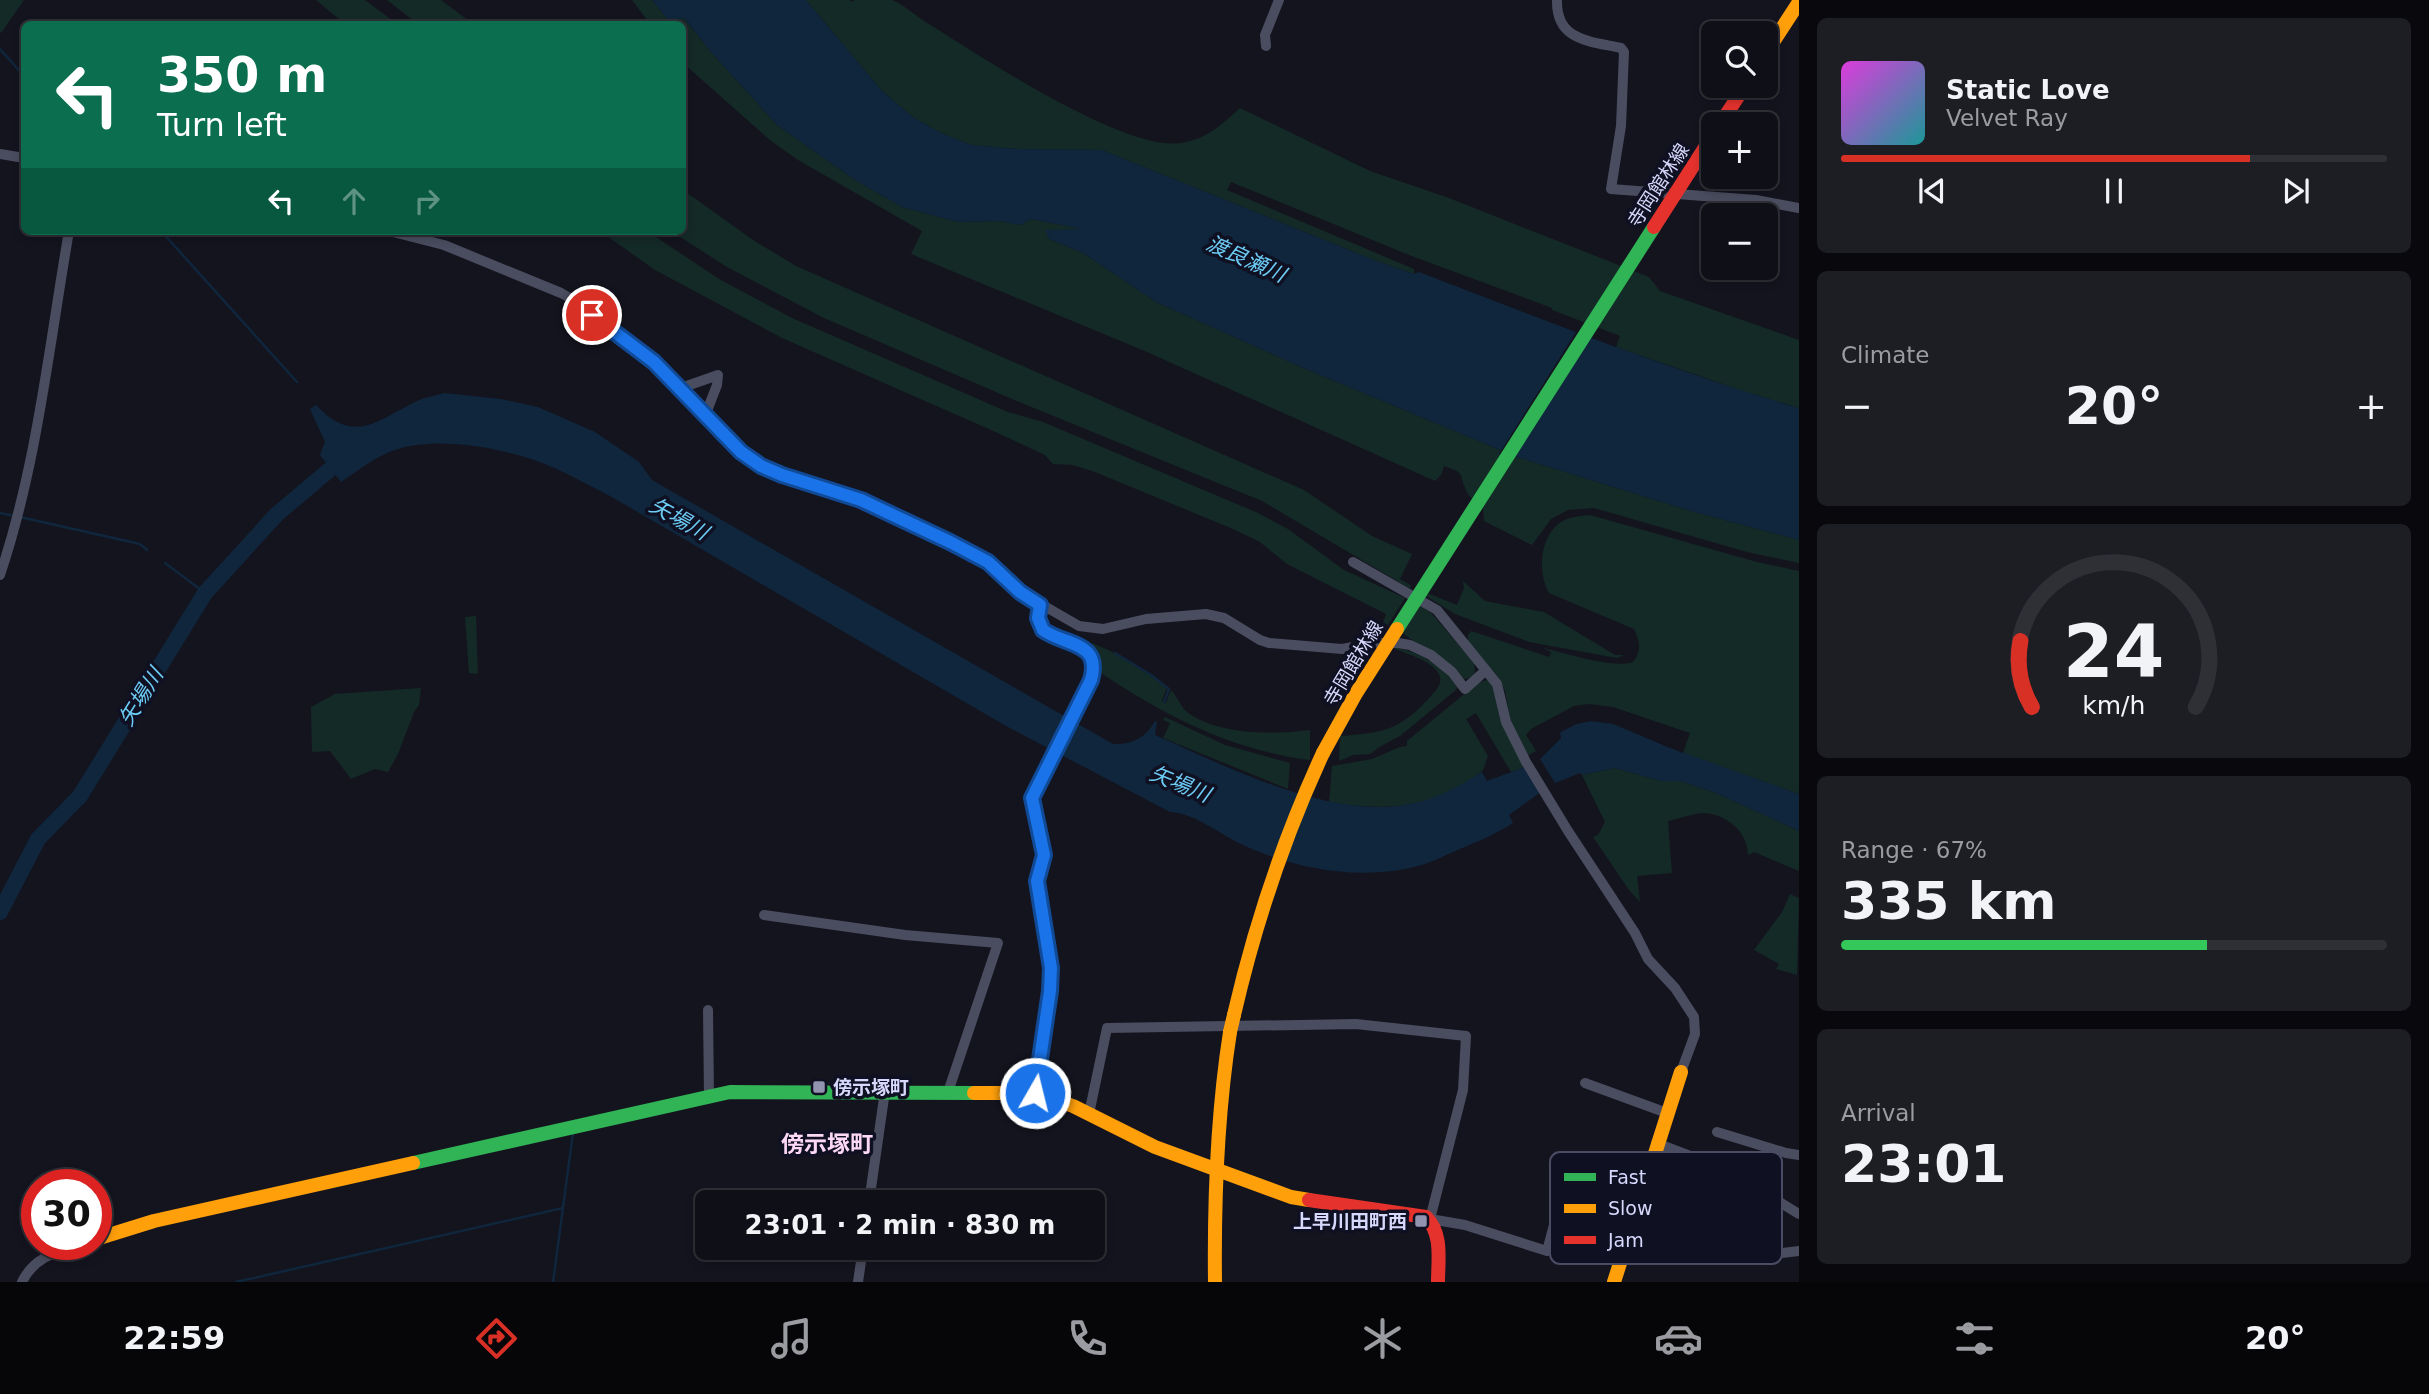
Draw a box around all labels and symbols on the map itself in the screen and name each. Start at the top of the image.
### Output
street label: 寺岡館林線 [1623,139,1693,231]
water label: 渡良瀬川 [1203,231,1291,288]
pin [562,285,622,345]
water label: 矢場川 [646,493,714,546]
street label: 寺岡館林線 [1319,617,1387,709]
water label: 矢場川 [114,662,169,730]
water label: 矢場川 [1146,761,1216,808]
position arrow [998,1056,1072,1130]
place label: 傍示塚町 [833,1076,909,1098]
marker: 傍示塚町 [811,1079,827,1095]
district label: 傍示塚町 [781,1131,873,1157]
legend [1550,1152,1782,1264]
text: Fast [1608,1166,1646,1188]
speed limit sign: 30 [21,1169,112,1260]
text: Slow [1608,1197,1653,1219]
place label: 上早川田町西 [1293,1210,1407,1232]
marker: 上早川田町西 [1413,1213,1429,1229]
text: Jam [1607,1229,1644,1251]

